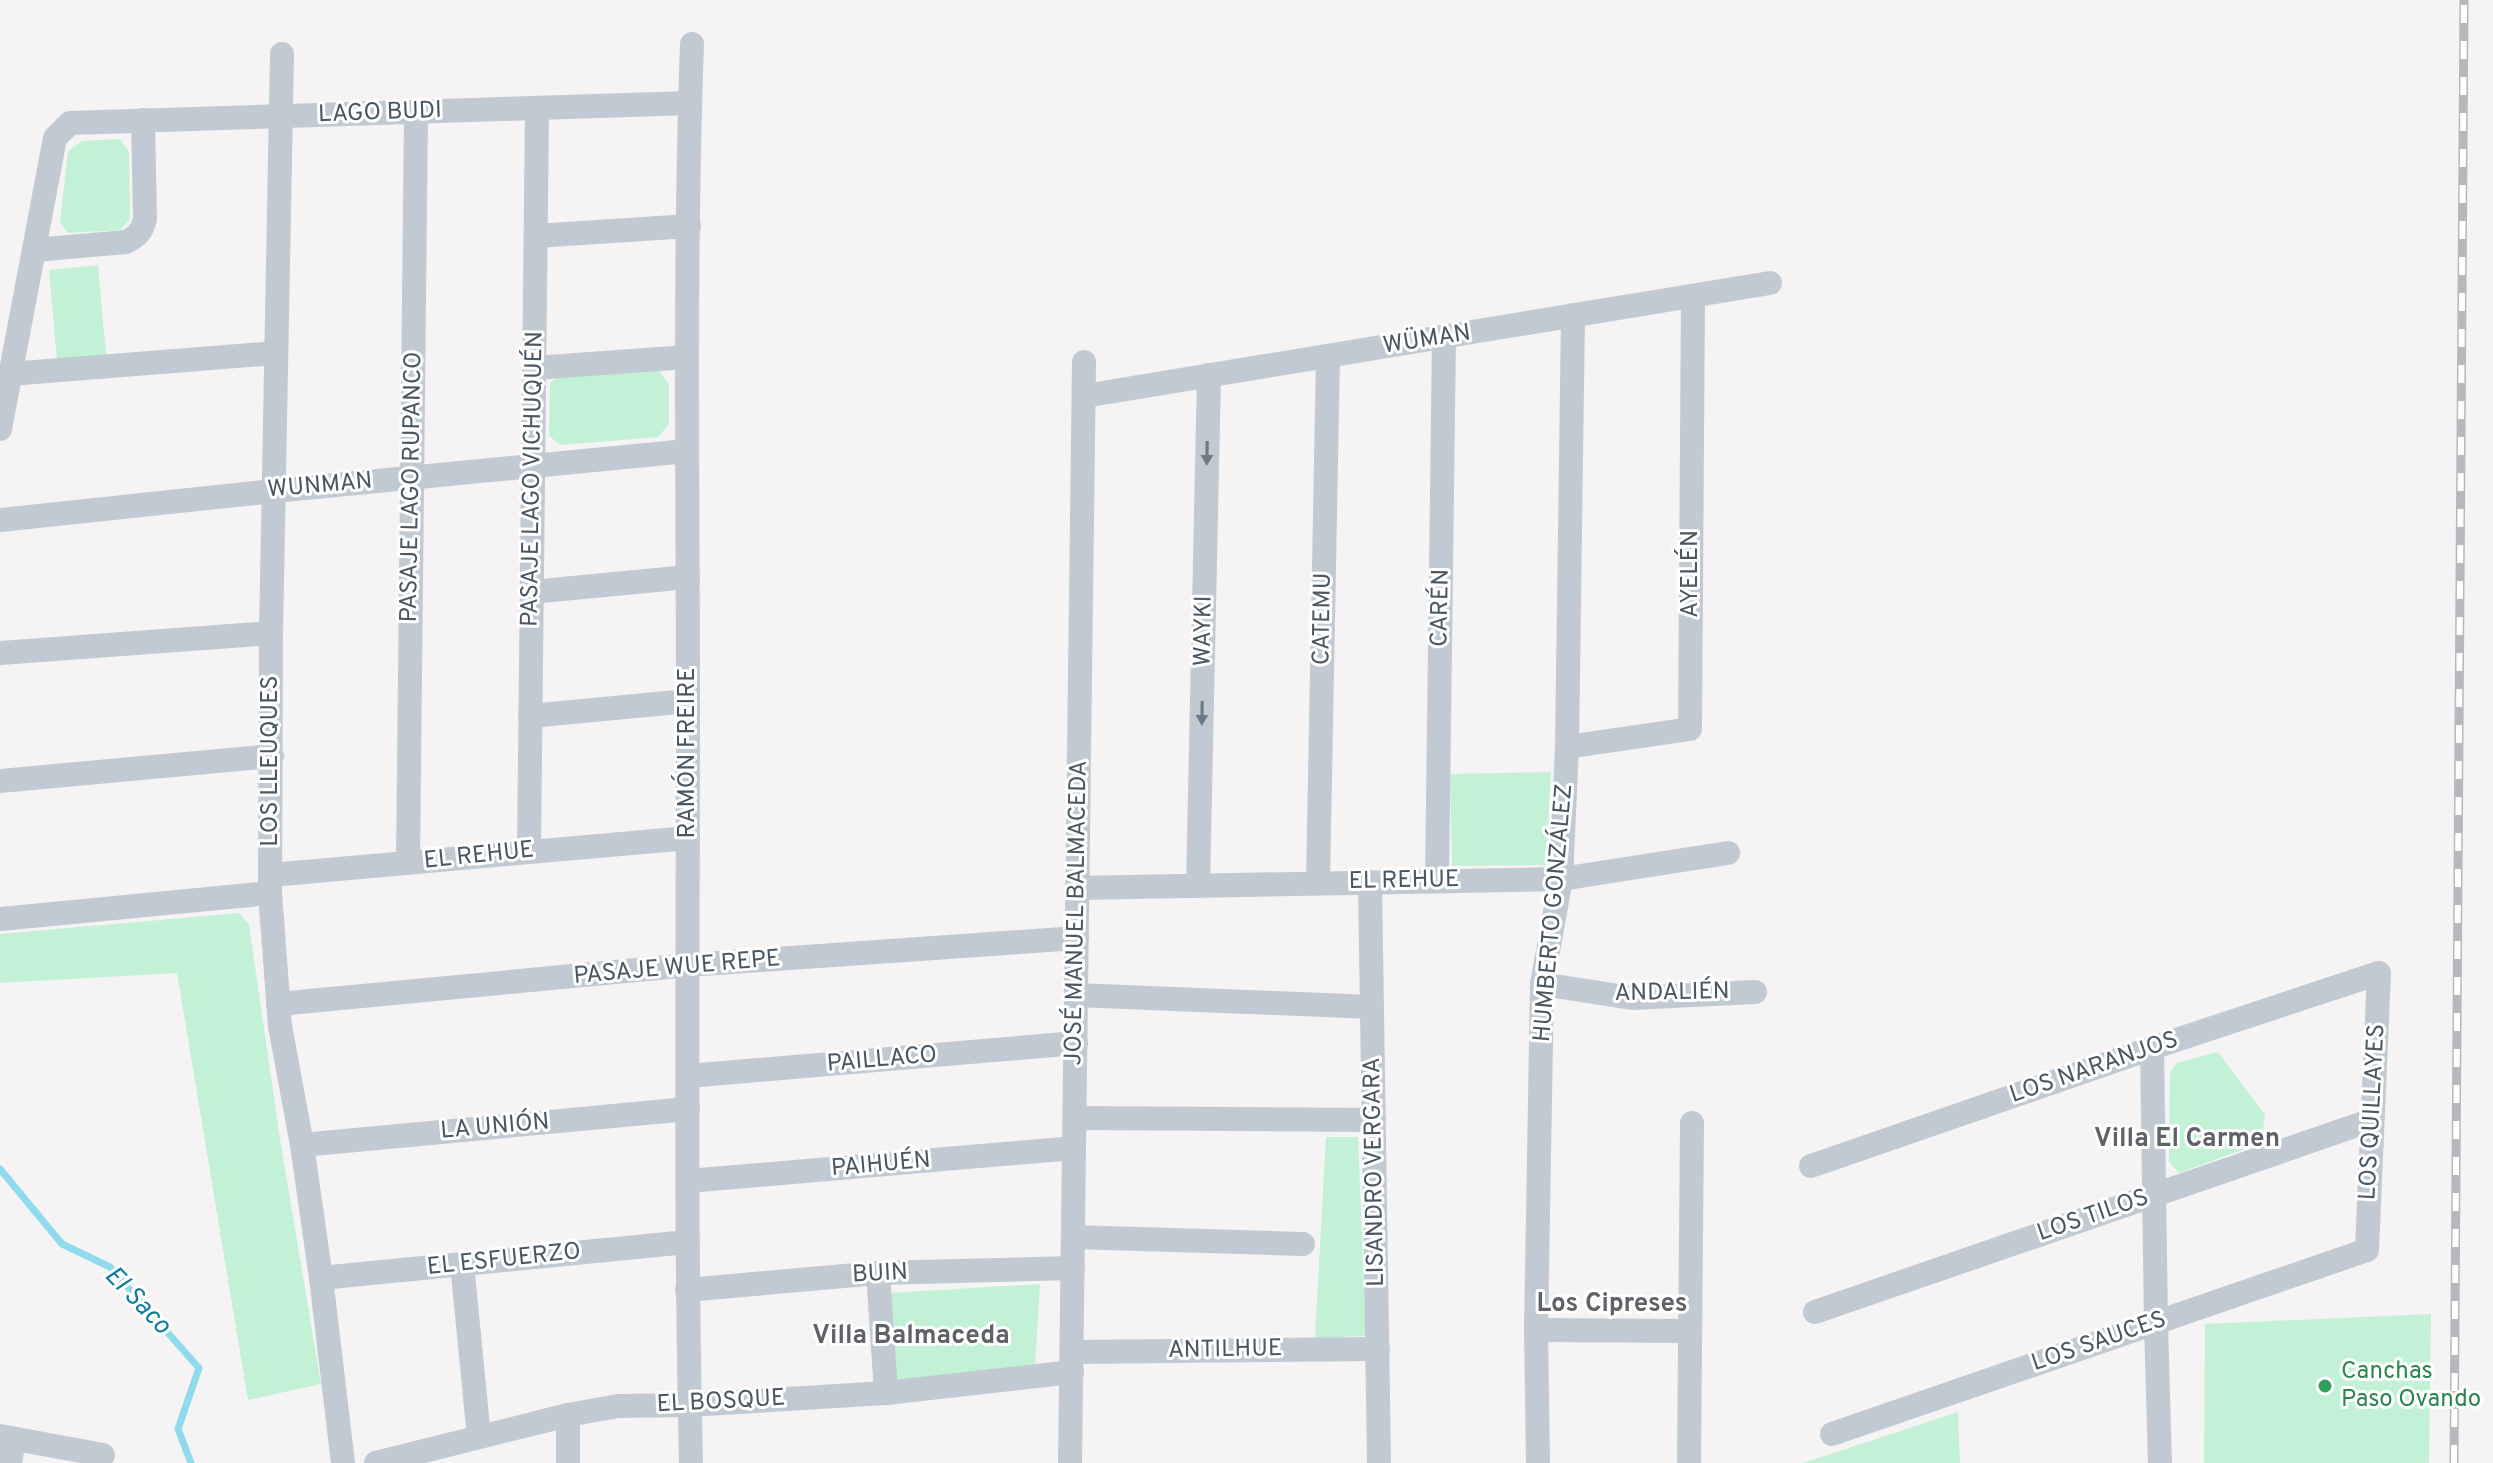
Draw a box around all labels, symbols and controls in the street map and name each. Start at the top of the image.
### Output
street label: LAGO BUDI [318,96,442,130]
street label: WÜMAN [1381,316,1473,362]
street label: PASAJE LAGO VICHUQUÉN [513,331,551,627]
street label: PASAJE LAGO RUPANCO [395,351,429,623]
one-way arrow [1201,441,1214,466]
street label: WUNMAN [266,466,374,506]
street label: AYELÉN [1674,530,1706,618]
street label: CARÉN [1423,569,1457,647]
street label: CATEMU [1307,572,1339,666]
street label: WAYKI [1188,595,1220,667]
street label: RAMÓN FREIRE [671,667,703,839]
street label: LOS LLEUQUES [256,675,286,847]
one-way arrow [1196,701,1208,726]
street label: JOSÉ MANUEL BALMACEDA [1057,760,1095,1066]
street label: HUMBERTO GONZÁLEZ [1526,783,1580,1043]
street label: EL REHUE [422,835,536,877]
street label: EL REHUE [1348,865,1460,897]
street label: PASAJE WUE REPE [572,944,782,992]
street label: ANDALIÉN [1614,975,1730,1009]
street label: LOS QUILLAYES [2353,1023,2393,1201]
street label: LOS NARANJOS [2006,1025,2182,1111]
street label: PAILLACO [826,1040,938,1080]
street label: LISANDRO VERGARA [1358,1057,1392,1287]
street label: LA UNIÓN [439,1105,551,1147]
district label: Villa El Carmen [2094,1123,2280,1156]
street label: PAIHUÉN [830,1144,932,1184]
street label: LOS TILOS [2033,1183,2153,1249]
street label: EL ESFUERZO [426,1237,582,1283]
street label: BUIN [851,1258,909,1290]
water label: El Saco [97,1260,178,1342]
district label: Los Cipreses [1536,1288,1688,1321]
street label: LOS SAUCES [2028,1305,2170,1379]
district label: Villa Balmaceda [812,1320,1010,1353]
street label: ANTILHUE [1168,1334,1282,1366]
place label: Canchas Paso Ovando [2341,1357,2481,1415]
marker: Canchas Paso Ovando [2316,1377,2334,1395]
street label: EL BOSQUE [656,1384,786,1420]

